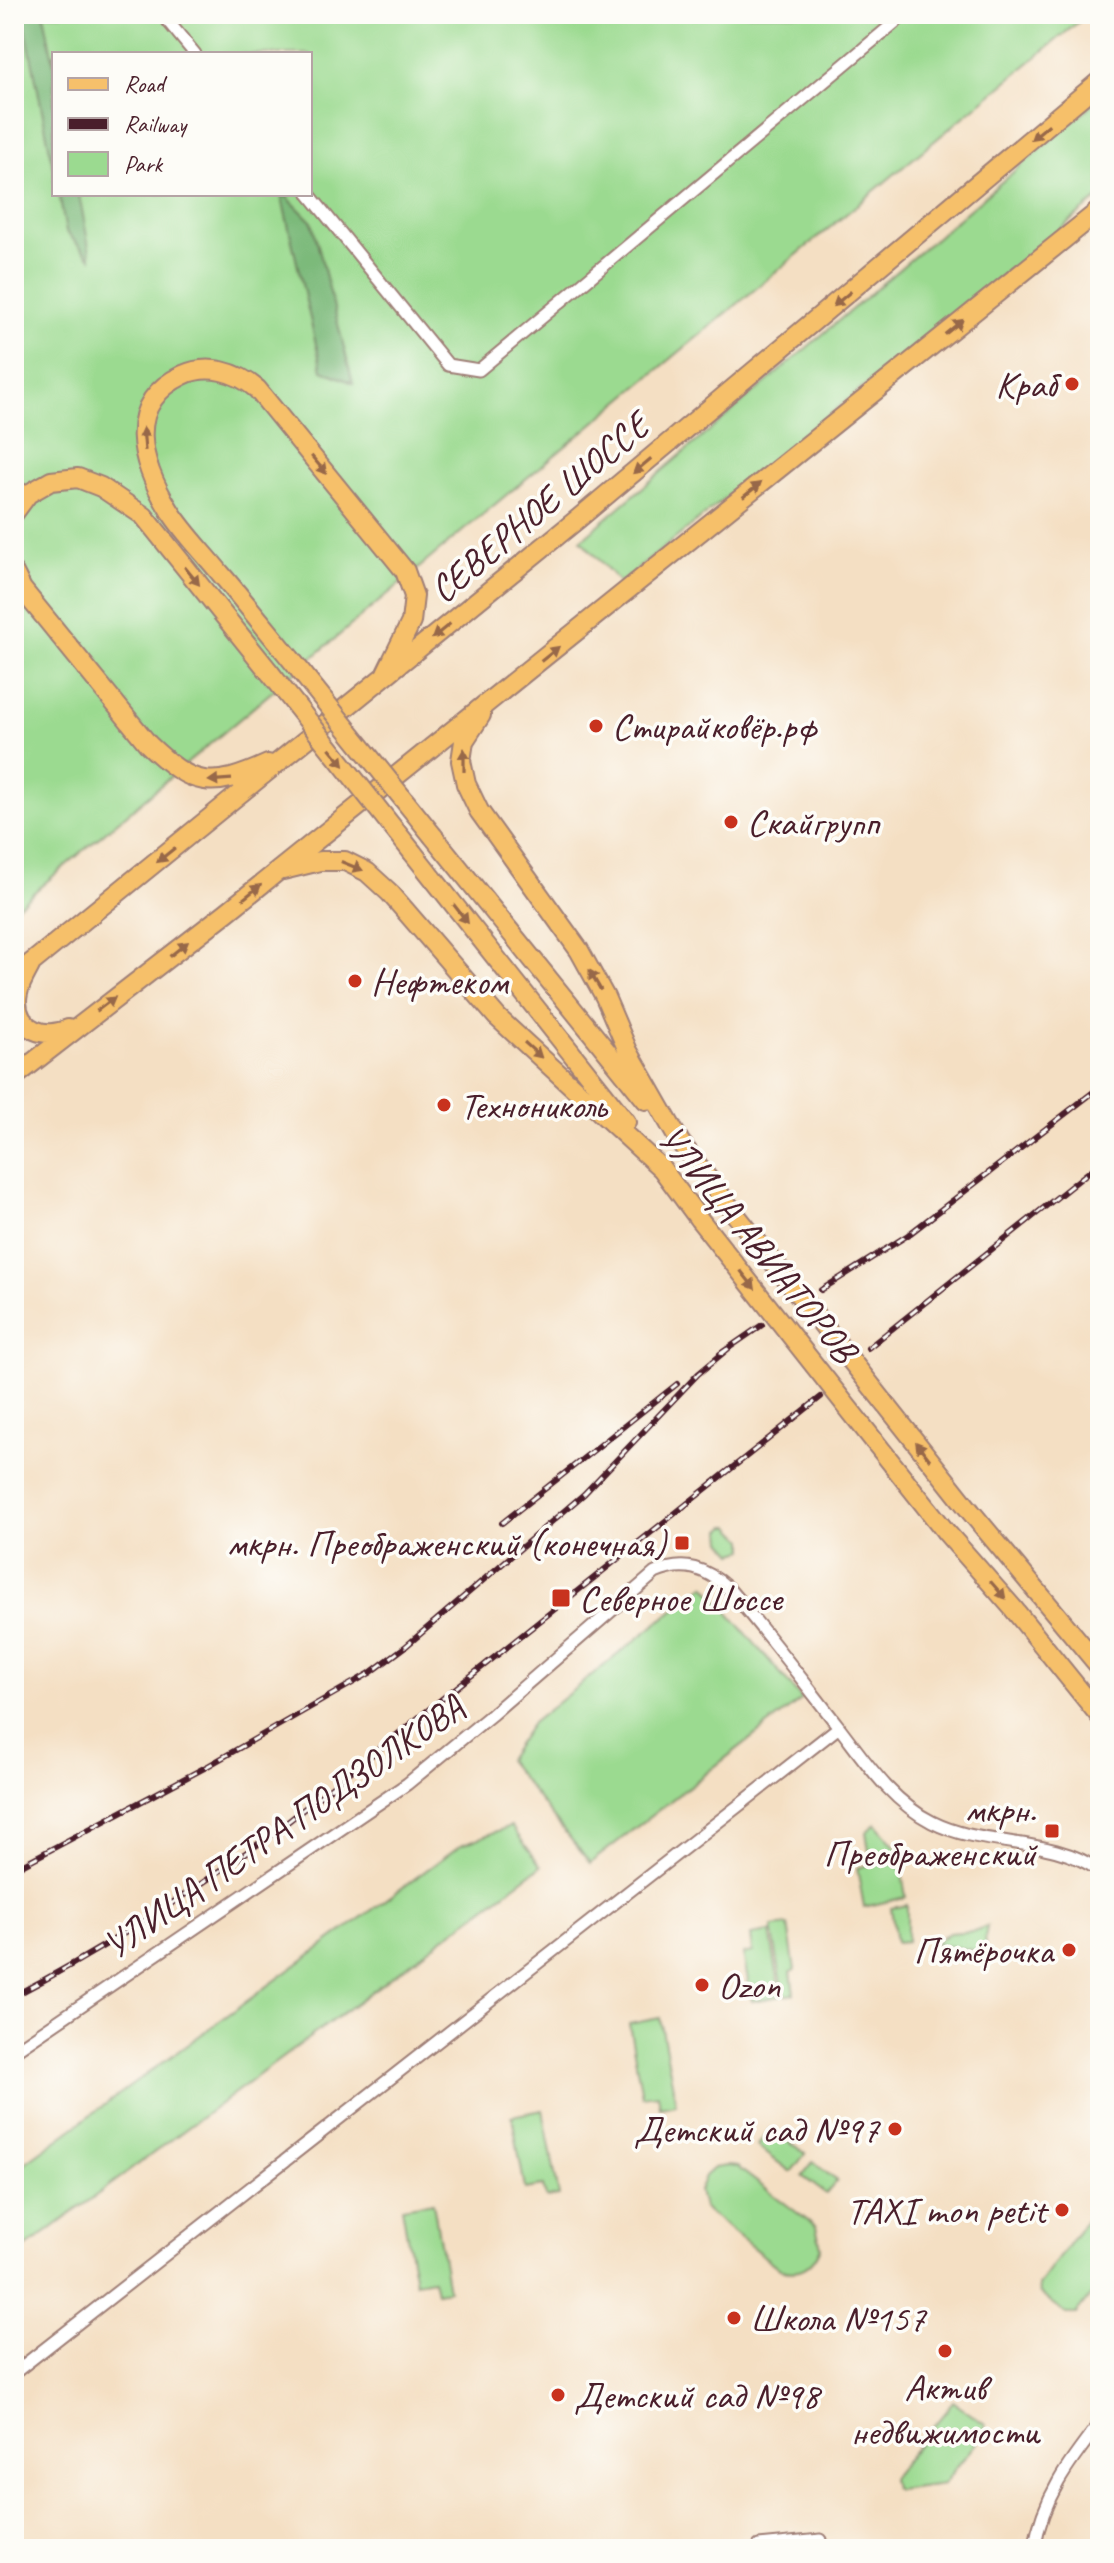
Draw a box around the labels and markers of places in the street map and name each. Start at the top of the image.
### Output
place label: Краб [995,361,1063,408]
marker: Краб [1063,375,1081,393]
place label: Стирайковёр.рф [612,703,818,750]
marker: Стирайковёр.рф [587,717,605,735]
place label: Скайгрупп [747,799,881,846]
marker: Скайгрупп [722,813,740,831]
place label: Нефтеком [371,958,510,1005]
marker: Нефтеком [346,972,364,990]
place label: Технониколь [460,1082,608,1129]
marker: Технониколь [435,1096,453,1114]
place label: мкрн. Преображенский (конечная) [227,1520,668,1567]
marker: мкрн. Преображенский (конечная) [673,1534,691,1552]
place label: Северное Шоссе [579,1575,784,1622]
marker: Северное Шоссе [550,1587,572,1609]
place label: мкрн. Преображенский [824,1786,1038,1877]
marker: мкрн. Преображенский [1043,1822,1061,1840]
place label: Пятёрочка [914,1927,1056,1974]
marker: Пятёрочка [1060,1941,1078,1959]
place label: Ozon [718,1962,781,2009]
marker: Ozon [693,1976,711,1994]
place label: Детский сад №97 [634,2106,881,2153]
marker: Детский сад №97 [886,2120,904,2138]
place label: TAXI mon petit [846,2187,1049,2234]
marker: TAXI mon petit [1053,2201,1071,2219]
place label: Школа №157 [750,2295,928,2342]
marker: Школа №157 [725,2309,743,2327]
marker: Актив недвижимости [936,2342,954,2360]
place label: Актив недвижимости [851,2364,1041,2455]
place label: Детский сад №98 [574,2372,823,2419]
marker: Детский сад №98 [549,2386,567,2404]

